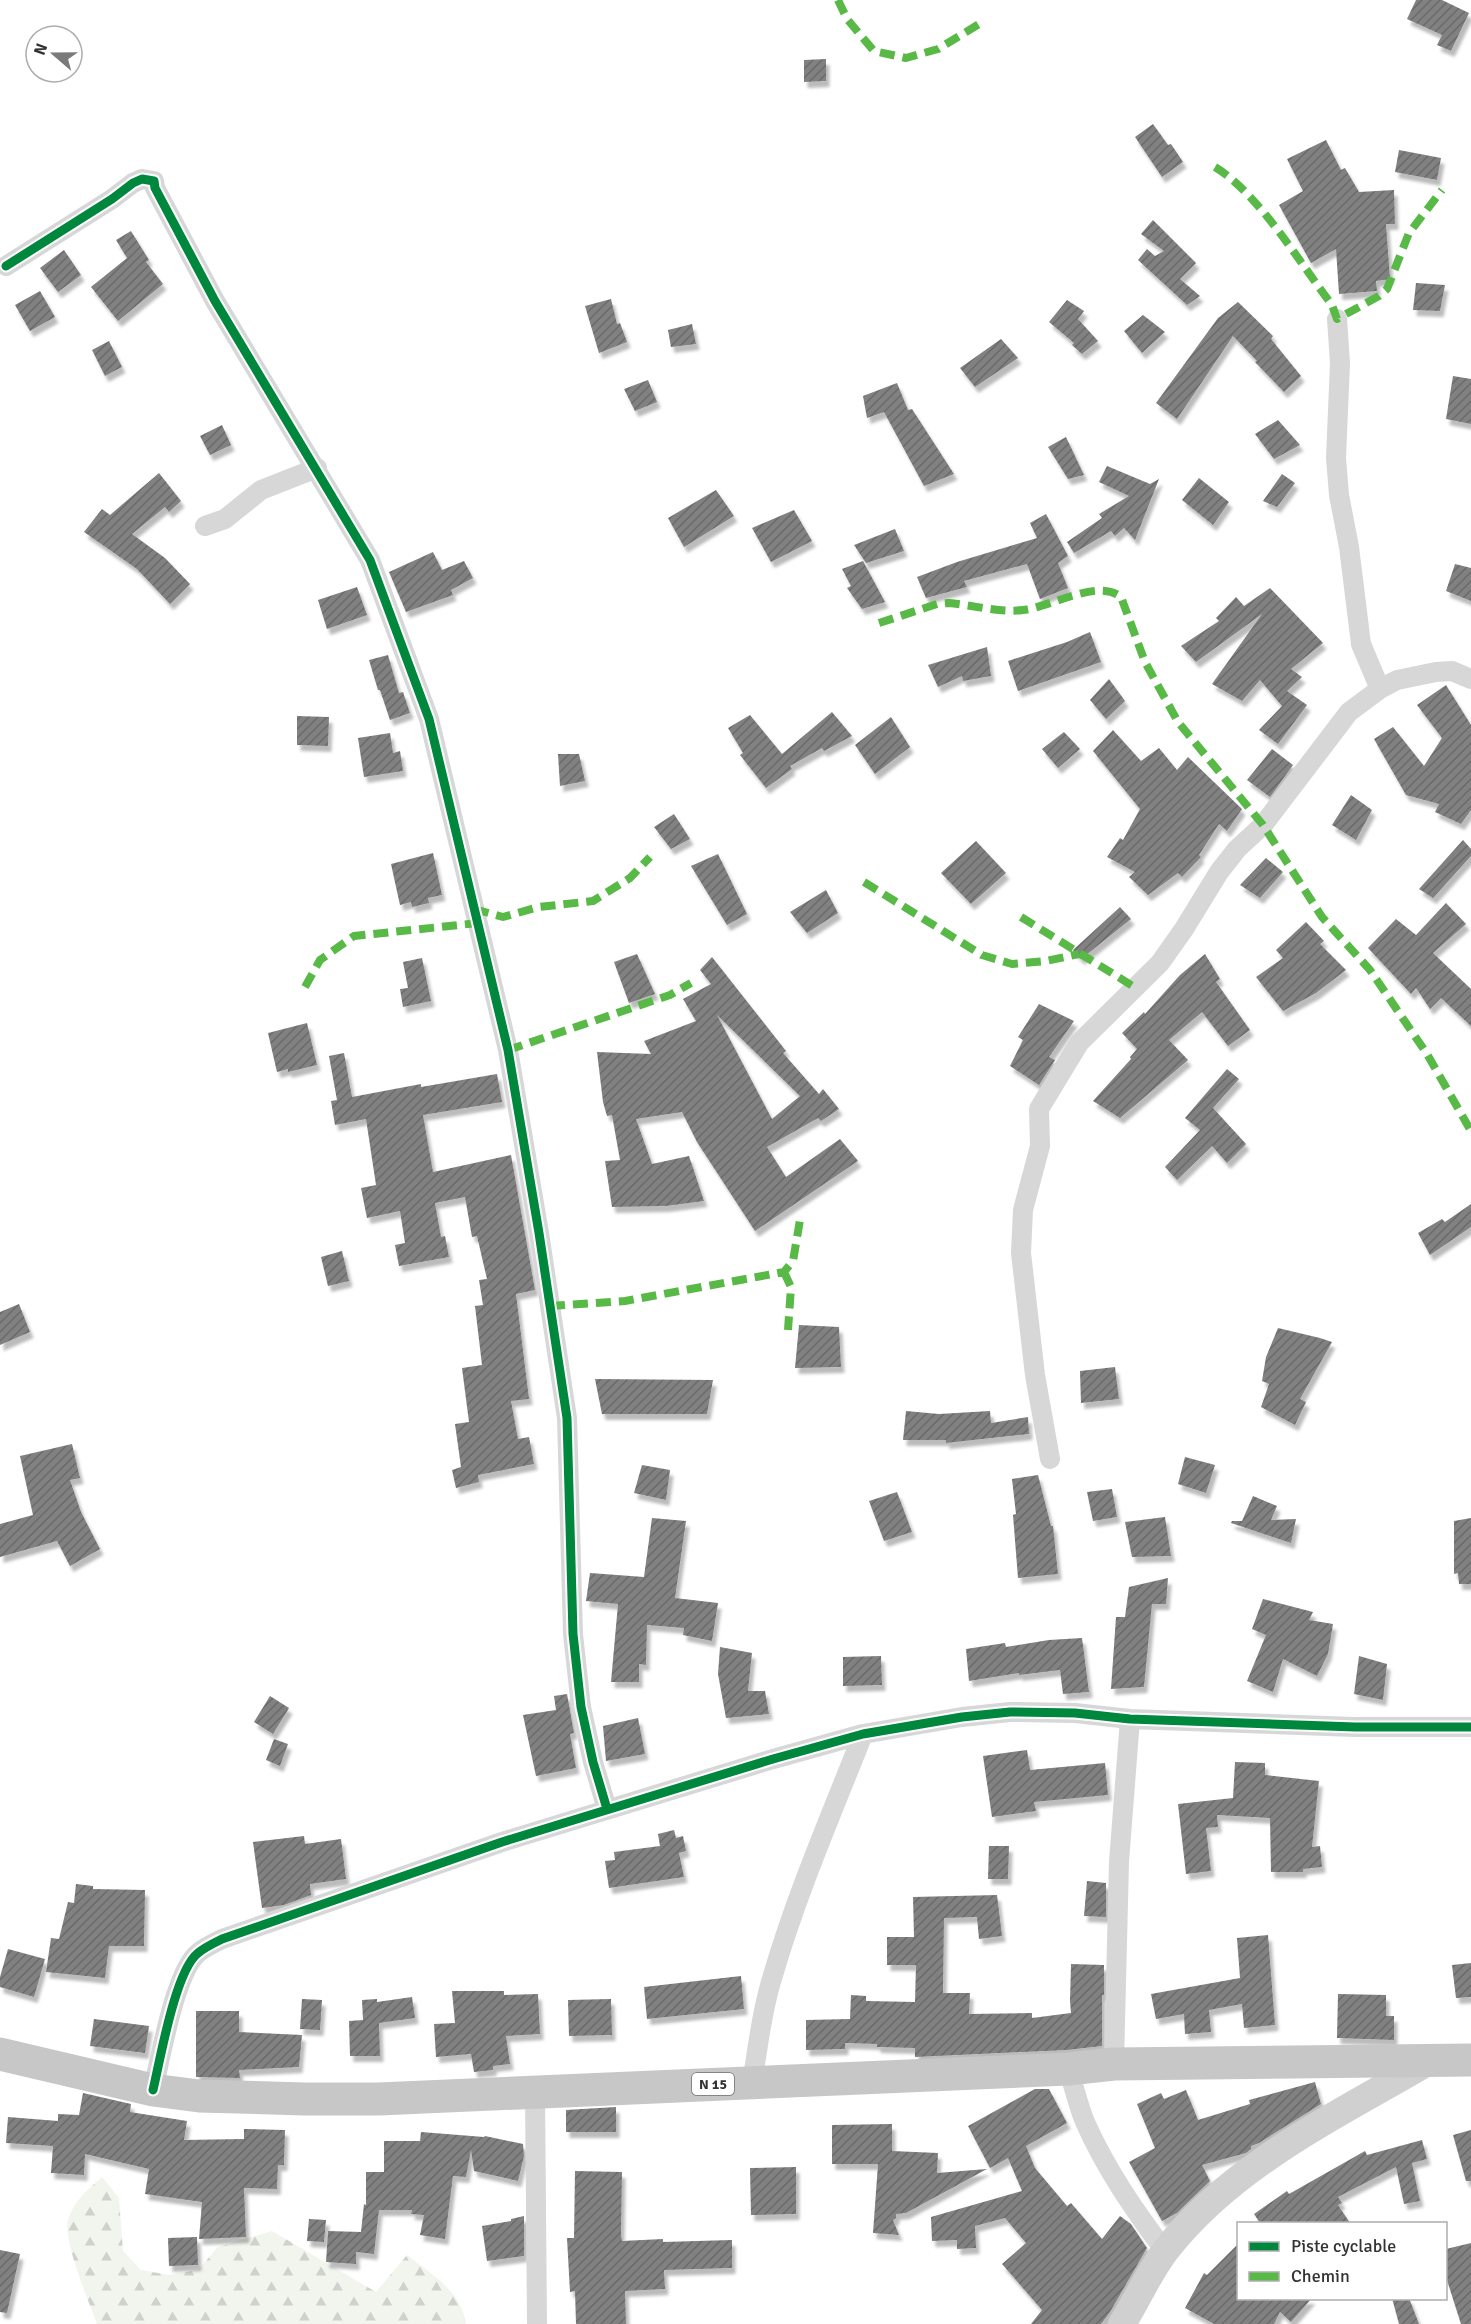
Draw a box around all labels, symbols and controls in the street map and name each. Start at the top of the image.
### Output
north arrow [24,24,84,84]
text: N [30,41,52,58]
road number: N 15 [692,2073,734,2095]
legend [1237,2222,1447,2300]
text: Piste cyclable [1291,2235,1396,2257]
text: Chemin [1291,2265,1350,2287]

